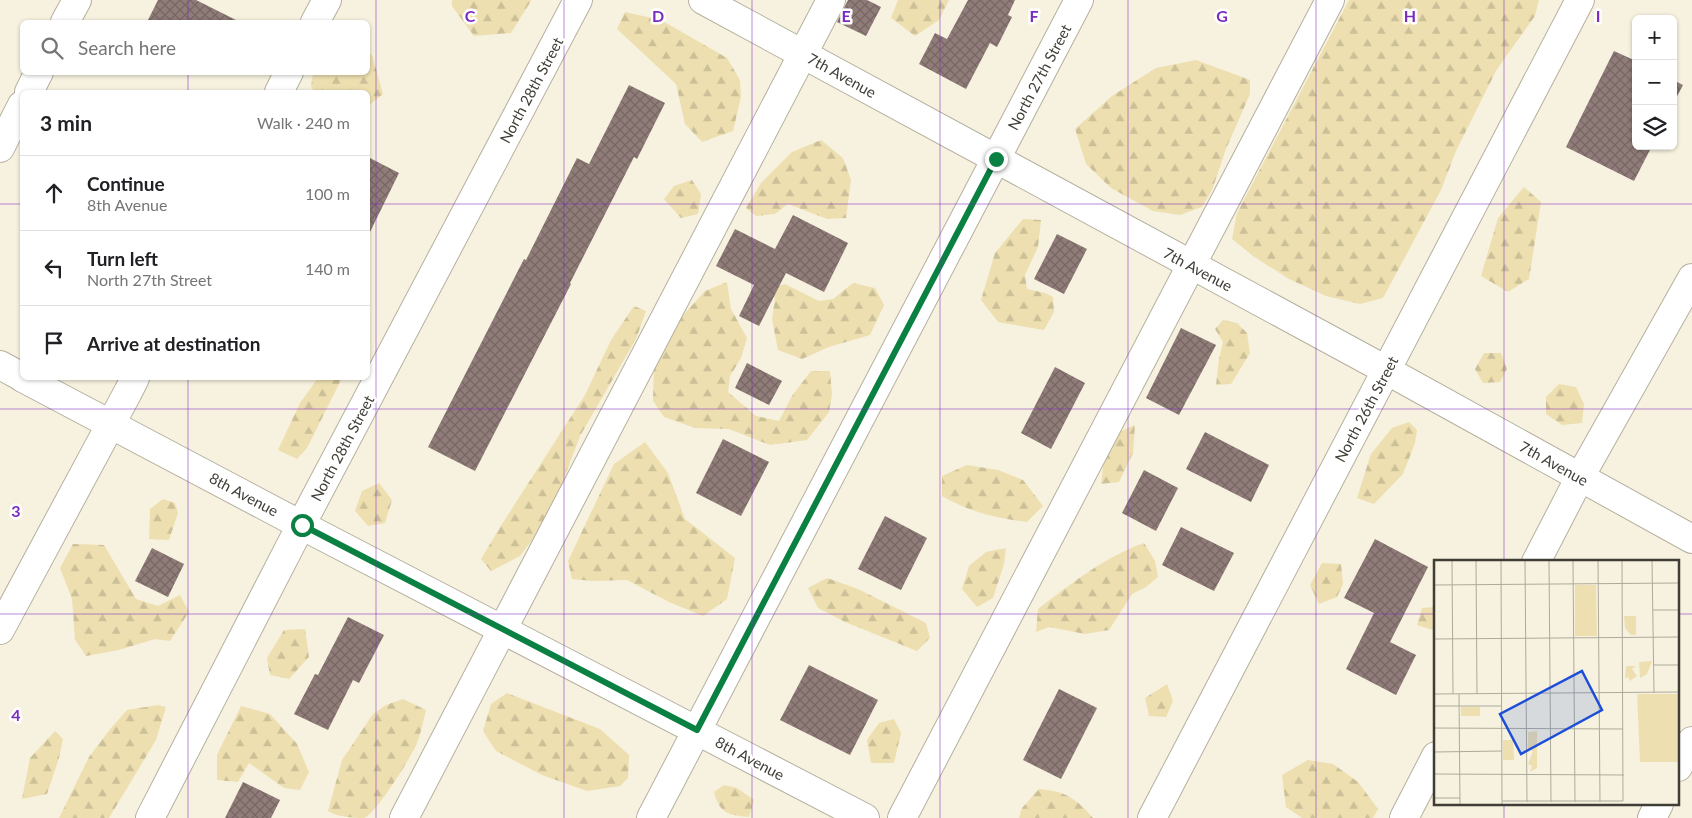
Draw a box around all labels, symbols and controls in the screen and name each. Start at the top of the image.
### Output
text: C [465,6,476,25]
text: D [652,6,664,25]
text: E [841,6,851,25]
text: F [1029,6,1039,25]
text: G [1216,6,1228,25]
text: H [1404,6,1416,25]
text: I [1596,6,1600,25]
map controls [1632,15,1677,150]
button: + [1632,15,1677,60]
search box [20,20,370,75]
street label: North 27th Street [1004,20,1075,133]
street label: North 28th Street [496,33,567,146]
icon: search [38,34,66,62]
text: Search here [78,36,176,59]
street label: 7th Avenue [805,49,879,101]
button: − [1632,60,1677,105]
button: layers [1632,105,1677,150]
text: 3 min [40,110,92,135]
text: Walk · 240 m [257,113,350,132]
route end [985,148,1008,171]
text: Continue [87,172,165,195]
icon: ahead [40,179,68,207]
text: 100 m [305,184,350,203]
text: 8th Avenue [87,195,167,214]
street label: 7th Avenue [1160,243,1236,295]
text: Turn left [87,247,158,270]
icon: left [40,254,68,282]
text: 140 m [305,259,350,278]
text: North 27th Street [87,270,212,289]
icon: arrive [40,329,68,357]
text: Arrive at destination [87,332,260,355]
street label: North 26th Street [1331,352,1402,465]
street label: North 28th Street [307,391,378,504]
street label: 7th Avenue [1517,437,1591,489]
street label: 8th Avenue [206,468,282,520]
text: 3 [11,501,21,520]
route start [291,514,314,537]
inset map [1434,560,1680,806]
text: 4 [11,705,21,724]
street label: 8th Avenue [712,732,788,784]

